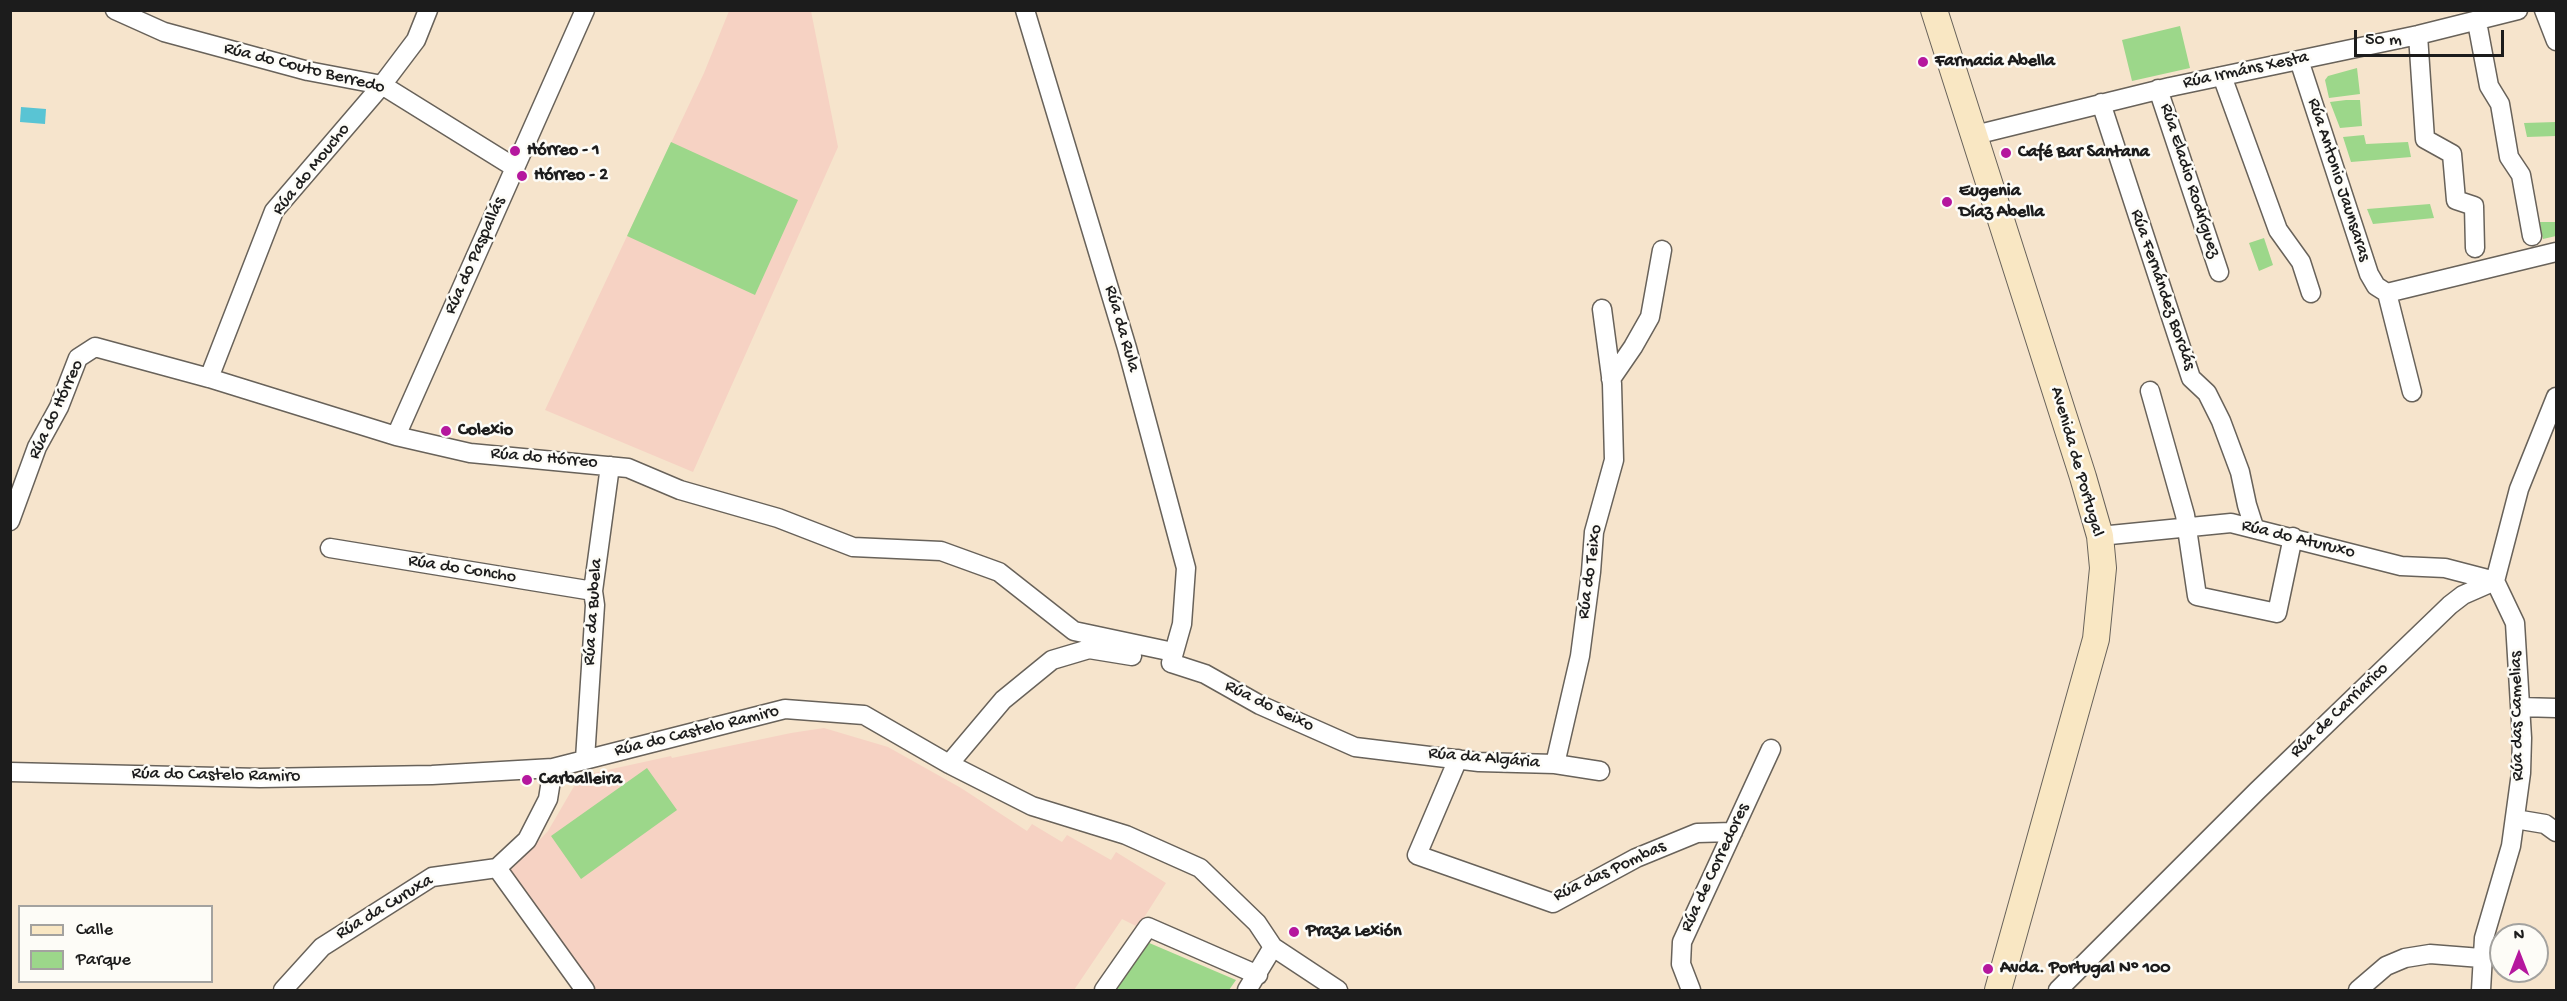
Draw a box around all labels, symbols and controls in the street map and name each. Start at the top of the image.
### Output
scale bar [2357,18,2507,56]
text: 50 m [2365,30,2402,51]
street label: Rúa do Couto Berredo [221,39,387,99]
street label: Rúa Irmáns Xesta [2181,47,2311,95]
place label: Farmacia Abella [1935,51,2055,73]
marker: Farmacia Abella [1916,55,1930,69]
street label: Rúa Antonio Jaunsaras [2301,96,2375,264]
street label: Rúa Eladio Rodríguez [2154,101,2224,261]
street label: Rúa do Moucho [268,120,356,220]
place label: Hórreo - 1 [527,140,599,162]
place label: Café Bar Santana [2018,142,2149,164]
marker: Hórreo - 1 [508,144,522,158]
marker: Café Bar Santana [1999,146,2013,160]
place label: Hórreo - 2 [534,165,608,187]
marker: Hórreo - 2 [515,169,529,183]
place label: Eugenia Díaz Abella [1959,181,2044,224]
street label: Rúa do Paspallás [440,194,512,318]
marker: Eugenia Díaz Abella [1940,195,1954,209]
street label: Rúa Fernández Bordás [2124,207,2200,373]
street label: Rúa da Rula [1098,283,1144,375]
street label: Rúa do Hórreo [25,357,89,463]
street label: Avenida de Portugal [2044,385,2108,539]
place label: Colexio [458,420,513,442]
marker: Colexio [439,424,453,438]
street label: Rúa do Hórreo [490,444,598,474]
street label: Rúa do Aturuxo [2239,515,2357,565]
street label: Rúa do Teixo [1574,523,1608,621]
street label: Rúa do Concho [406,551,518,589]
street label: Rúa da Bubela [579,558,609,666]
street label: Rúa das Camelias [2506,651,2530,781]
street label: Rúa de Carriarico [2286,659,2394,763]
street label: Rúa do Seixo [1221,676,1317,738]
street label: Rúa do Castelo Ramiro [613,701,781,763]
street label: Rúa da Algária [1427,743,1541,775]
street label: Rúa do Castelo Ramiro [131,764,301,788]
place label: Carballeira [539,769,622,791]
marker: Carballeira [520,773,534,787]
street label: Rúa de Corredores [1677,800,1755,936]
street label: Rúa das Pombas [1550,836,1670,908]
street label: Rúa da Curuxa [333,871,437,945]
legend [18,905,213,983]
text: Calle [76,920,113,941]
place label: Praza Lexión [1306,921,1402,943]
north arrow [2489,923,2549,983]
marker: Praza Lexión [1287,925,1301,939]
text: N [2514,927,2524,946]
text: Parque [76,950,131,971]
place label: Avda. Portugal Nº 100 [2000,958,2170,980]
marker: Avda. Portugal Nº 100 [1981,962,1995,976]

